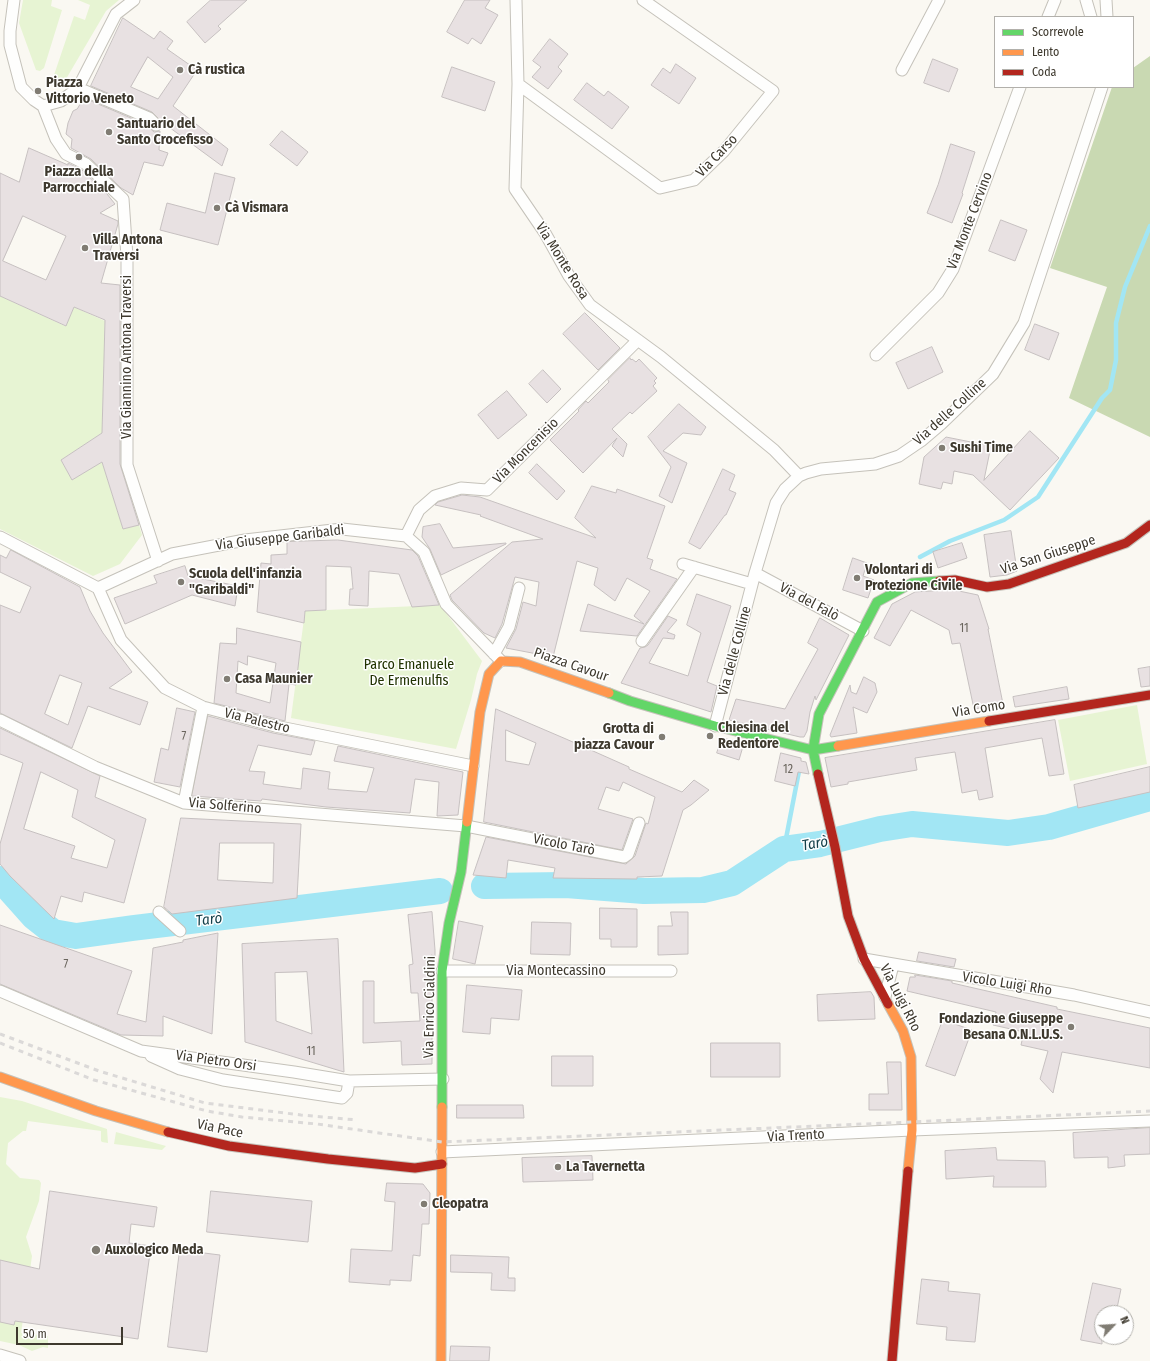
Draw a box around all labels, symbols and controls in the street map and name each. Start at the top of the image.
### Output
legend [994,16,1134,88]
text: Scorrevole [1032,25,1084,39]
text: Lento [1032,45,1059,59]
place label: Cà rustica [188,62,245,78]
marker: Cà rustica [175,65,185,75]
text: Coda [1032,65,1056,79]
place label: Piazza Vittorio Veneto [46,75,134,108]
marker: Piazza Vittorio Veneto [33,86,43,96]
place label: Santuario del Santo Crocefisso [117,116,213,148]
marker: Santuario del Santo Crocefisso [104,127,114,137]
street label: Via Carso [693,131,741,181]
marker: Piazza della Parrocchiale [74,152,84,162]
place label: Piazza della Parrocchiale [43,164,115,196]
street label: Via Monte Cervino [944,170,996,272]
place label: Cà Vismara [225,200,288,216]
marker: Cà Vismara [212,203,222,213]
street label: Via Monte Rosa [532,219,592,303]
place label: Villa Antona Traversi [93,232,163,264]
marker: Villa Antona Traversi [80,243,90,253]
street label: Via Giannino Antona Traversi [119,275,135,439]
street label: Via delle Colline [910,375,990,449]
street label: Via Moncenisio [490,415,562,487]
place label: Sushi Time [950,440,1013,456]
marker: Sushi Time [937,443,947,453]
street label: Via Giuseppe Garibaldi [215,522,345,554]
street label: Via San Giuseppe [998,532,1098,578]
place label: Volontari di Protezione Civile [865,562,963,594]
place label: Scuola dell'infanzia "Garibaldi" [189,566,302,598]
marker: Volontari di Protezione Civile [852,573,862,583]
marker: Scuola dell'infanzia "Garibaldi" [176,577,186,587]
street label: Via del Falò [776,579,842,625]
street label: Via delle Colline [715,604,755,698]
house number: 11 [959,622,969,636]
street label: Piazza Cavour [531,644,611,686]
park label: Parco Emanuele De Ermenulfis [364,657,454,690]
place label: Casa Maunier [235,671,313,687]
marker: Casa Maunier [222,674,232,684]
street label: Via Como [951,697,1007,721]
street label: Via Palestro [222,705,292,737]
place label: Chiesina del Redentore [718,720,789,752]
place label: Grotta di piazza Cavour [574,721,654,754]
house number: 7 [182,730,186,744]
marker: Chiesina del Redentore [705,731,715,741]
marker: Grotta di piazza Cavour [657,732,667,742]
house number: 12 [783,763,793,777]
street label: Via Solferino [188,794,262,818]
street label: Vicolo Tarò [532,831,596,859]
water label: Tarò [800,833,830,855]
water label: Tarò [195,909,223,931]
street label: Via Enrico Cialdini [421,956,439,1058]
house number: 7 [64,958,68,972]
street label: Via Luigi Rho [876,961,924,1035]
street label: Via Montecassino [506,963,606,979]
street label: Vicolo Luigi Rho [961,969,1053,999]
place label: Fondazione Giuseppe Besana O.N.L.U.S. [939,1011,1063,1044]
marker: Fondazione Giuseppe Besana O.N.L.U.S. [1066,1022,1076,1032]
house number: 11 [306,1045,316,1059]
street label: Via Pietro Orsi [175,1047,257,1075]
street label: Via Pace [195,1116,245,1142]
street label: Via Trento [767,1126,825,1146]
place label: La Tavernetta [566,1159,645,1175]
marker: La Tavernetta [553,1162,563,1172]
place label: Cleopatra [432,1196,489,1212]
marker: Cleopatra [419,1199,429,1209]
place label: Auxologico Meda [105,1242,204,1258]
marker: Auxologico Meda [90,1244,102,1256]
north arrow [1094,1305,1134,1345]
text: N [1117,1314,1132,1326]
scale bar [18,1319,125,1345]
text: 50 m [23,1327,47,1341]

